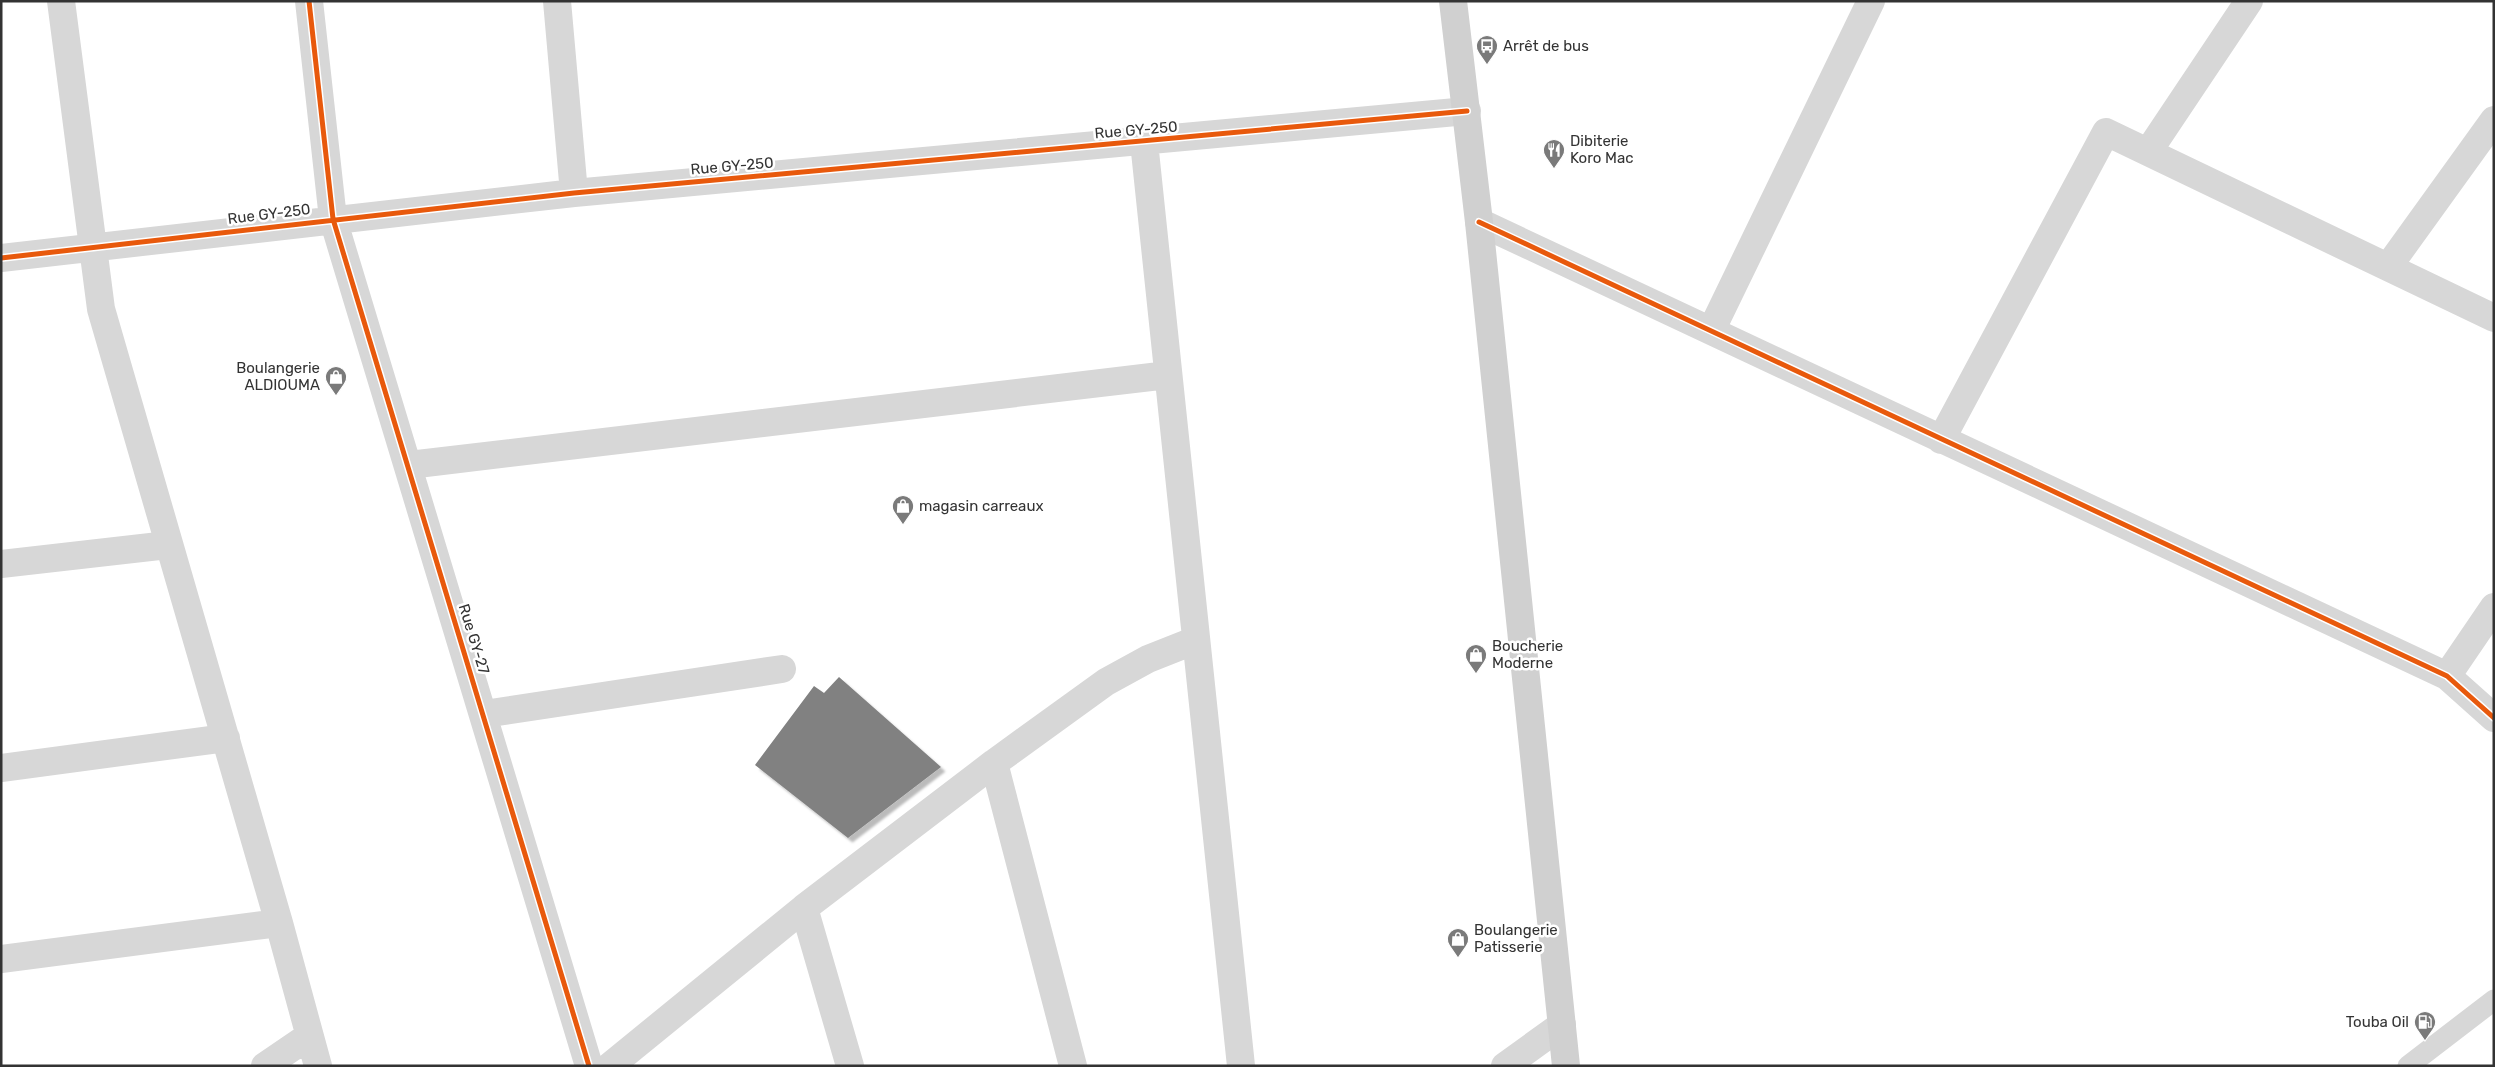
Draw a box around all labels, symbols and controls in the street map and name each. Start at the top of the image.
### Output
bus stop icon: Arrêt de bus [1475,34,1499,65]
place label: Arrêt de bus [1503,37,1589,55]
street label: Rue GY-250 [1094,117,1178,143]
place label: Dibiterie Koro Mac [1570,132,1634,167]
restaurant icon: Dibiterie Koro Mac [1542,138,1566,169]
street label: Rue GY-250 [690,153,774,179]
street label: Rue GY-250 [227,200,311,228]
place label: Boulangerie ALDIOUMA [236,359,320,394]
shop icon: Boulangerie ALDIOUMA [324,365,348,396]
shop icon: magasin carreaux [891,494,915,525]
place label: magasin carreaux [919,497,1044,515]
street label: Rue GY-27 [455,602,493,677]
place label: Boucherie Moderne [1492,637,1563,672]
shop icon: Boucherie Moderne [1464,643,1488,674]
place label: Boulangerie Patisserie [1474,921,1558,956]
shop icon: Boulangerie Patisserie [1446,927,1470,958]
fuel station icon: Touba Oil [2413,1010,2437,1041]
place label: Touba Oil [2346,1013,2409,1031]

